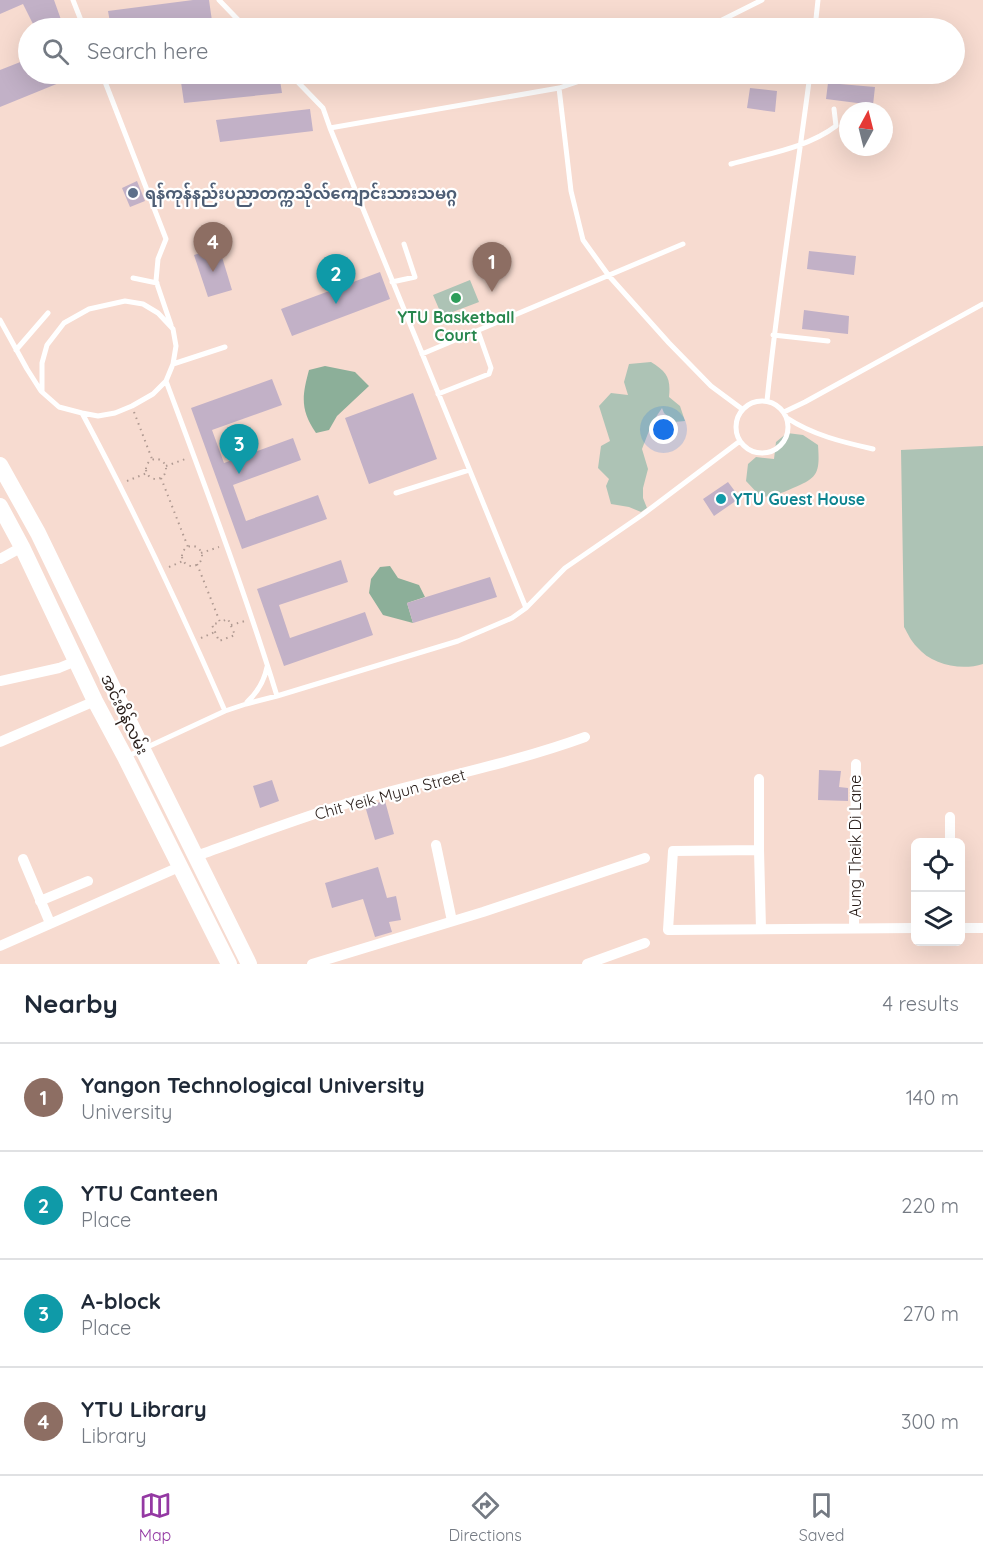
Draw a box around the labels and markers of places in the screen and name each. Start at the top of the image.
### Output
place label: ရန်ကုန်နည်းပညာတက္ကသိုလ်ကျောင်းသားသမဂ္ဂ [145,182,457,207]
marker: ရန်ကုန်နည်းပညာတက္ကသိုလ်ကျောင်းသားသမဂ္ဂ [126,186,140,200]
pin: 4 [194,222,232,272]
pin: 1 [472,242,512,292]
pin: 2 [316,254,356,304]
marker: YTU Basketball Court [449,291,463,305]
place label: YTU Basketball Court [397,307,515,345]
pin: 3 [220,424,258,474]
place label: YTU Guest House [733,489,865,509]
marker: YTU Guest House [714,492,728,506]

